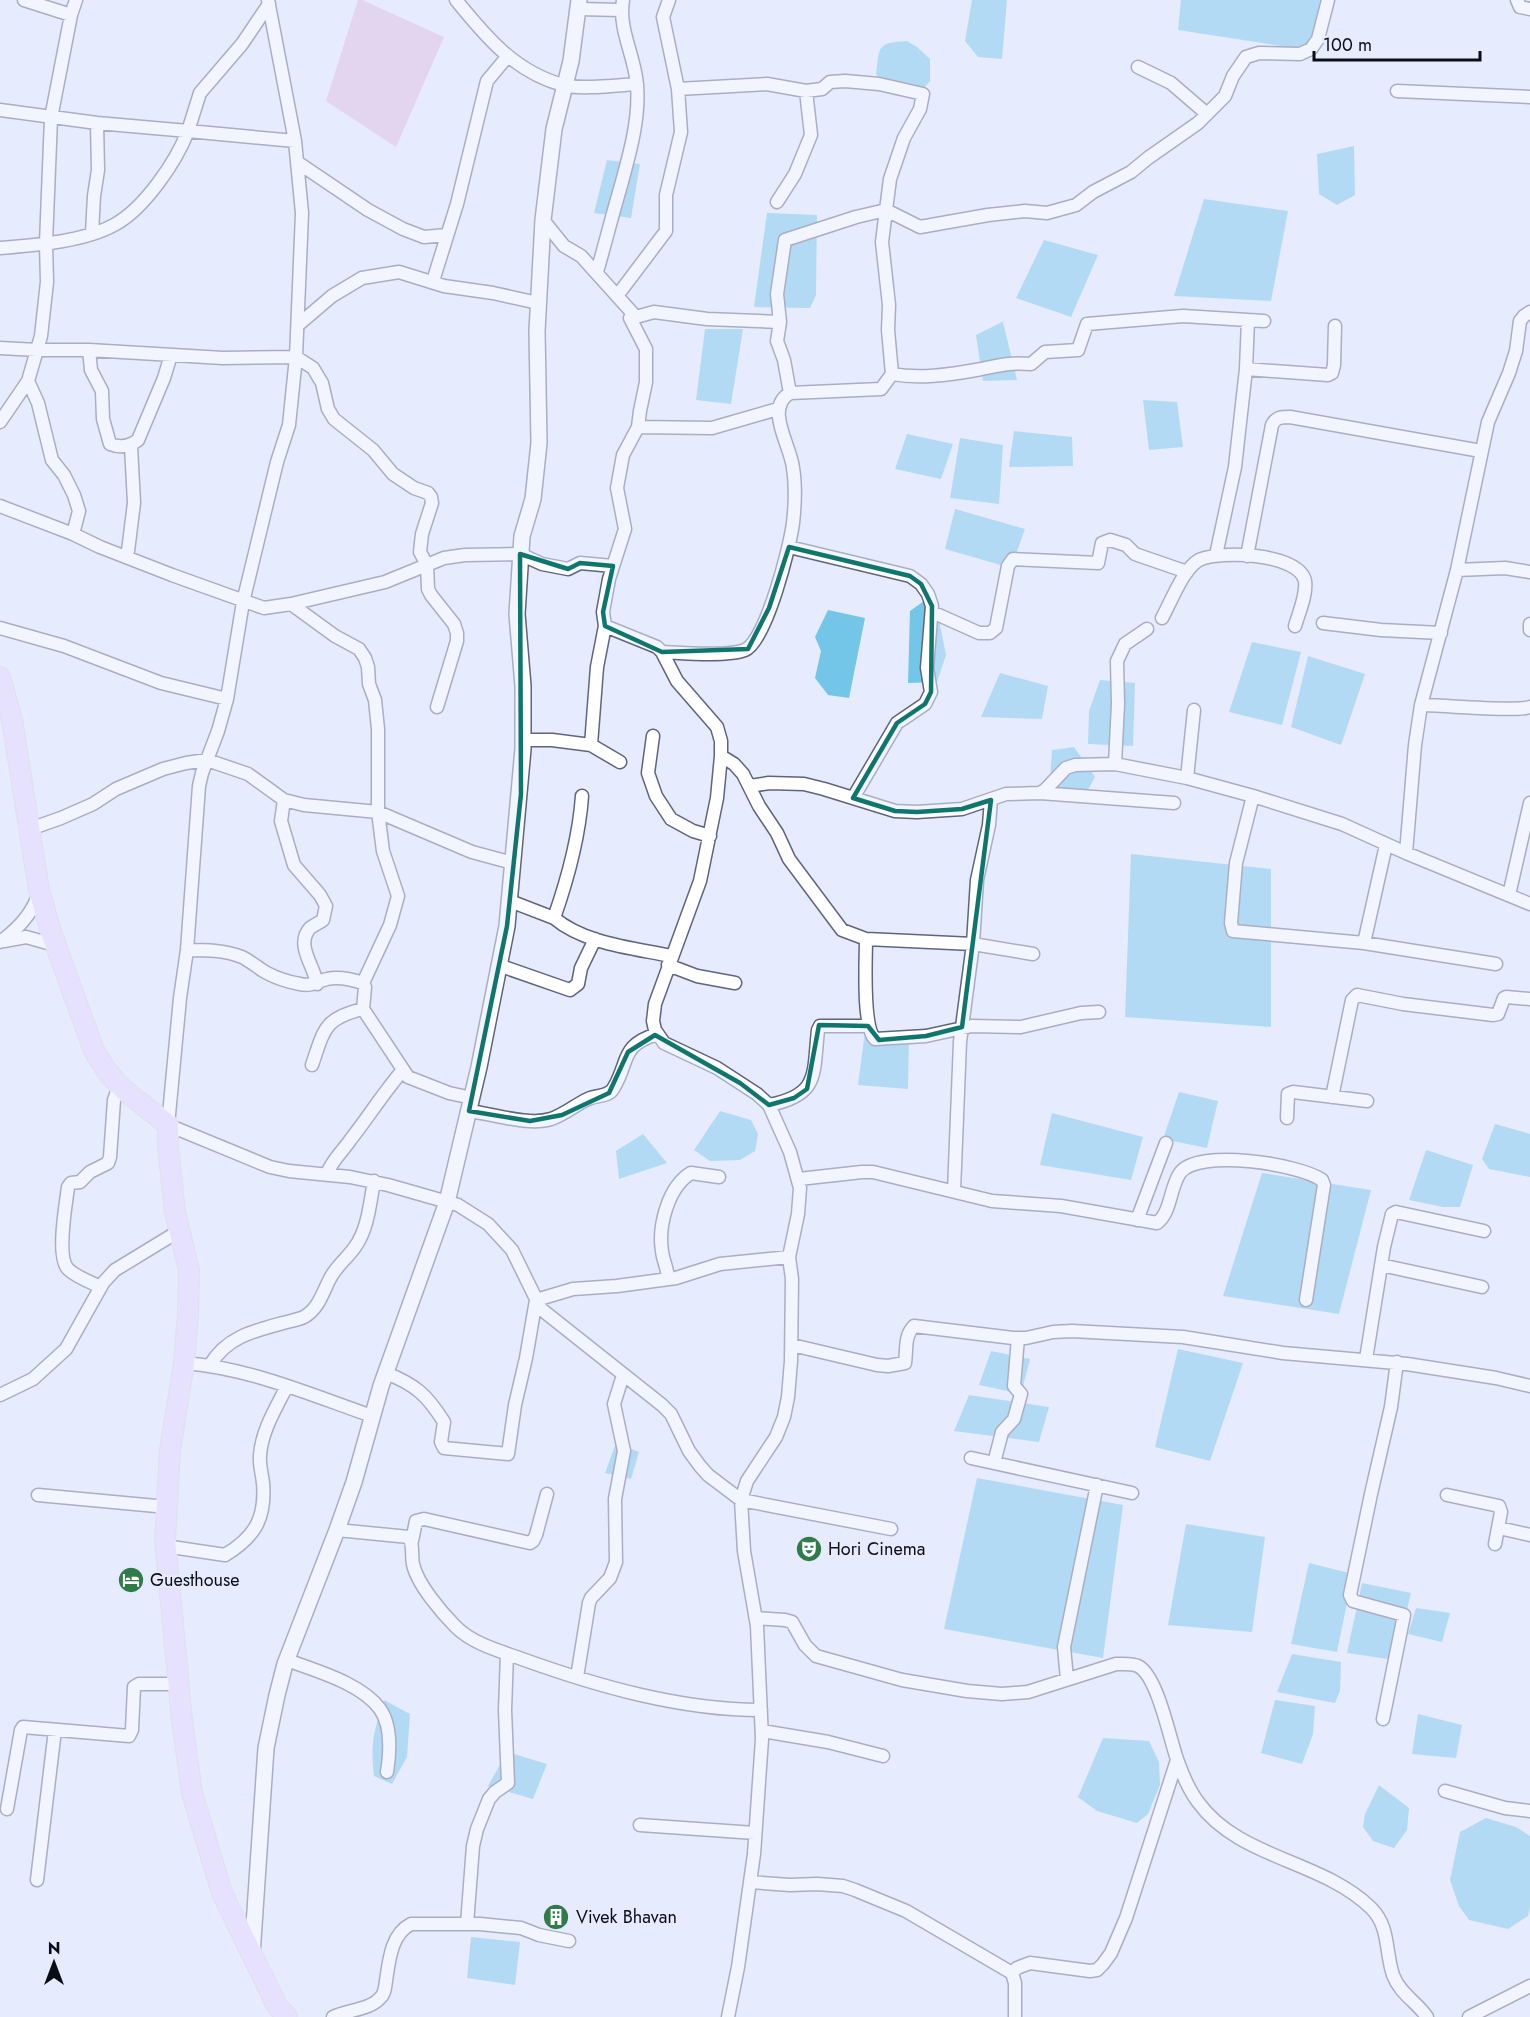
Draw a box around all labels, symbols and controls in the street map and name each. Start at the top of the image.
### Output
scale bar [1314,24,1480,62]
text: 100 m [1323,32,1372,58]
theatre icon: Hori Cinema [794,1534,824,1564]
place label: Hori Cinema [828,1536,925,1562]
hotel icon: Guesthouse [116,1565,146,1595]
place label: Guesthouse [150,1567,240,1593]
building icon: Vivek Bhavan [541,1902,571,1932]
place label: Vivek Bhavan [576,1904,677,1930]
north arrow [24,1933,84,1993]
text: N [48,1937,60,1960]

